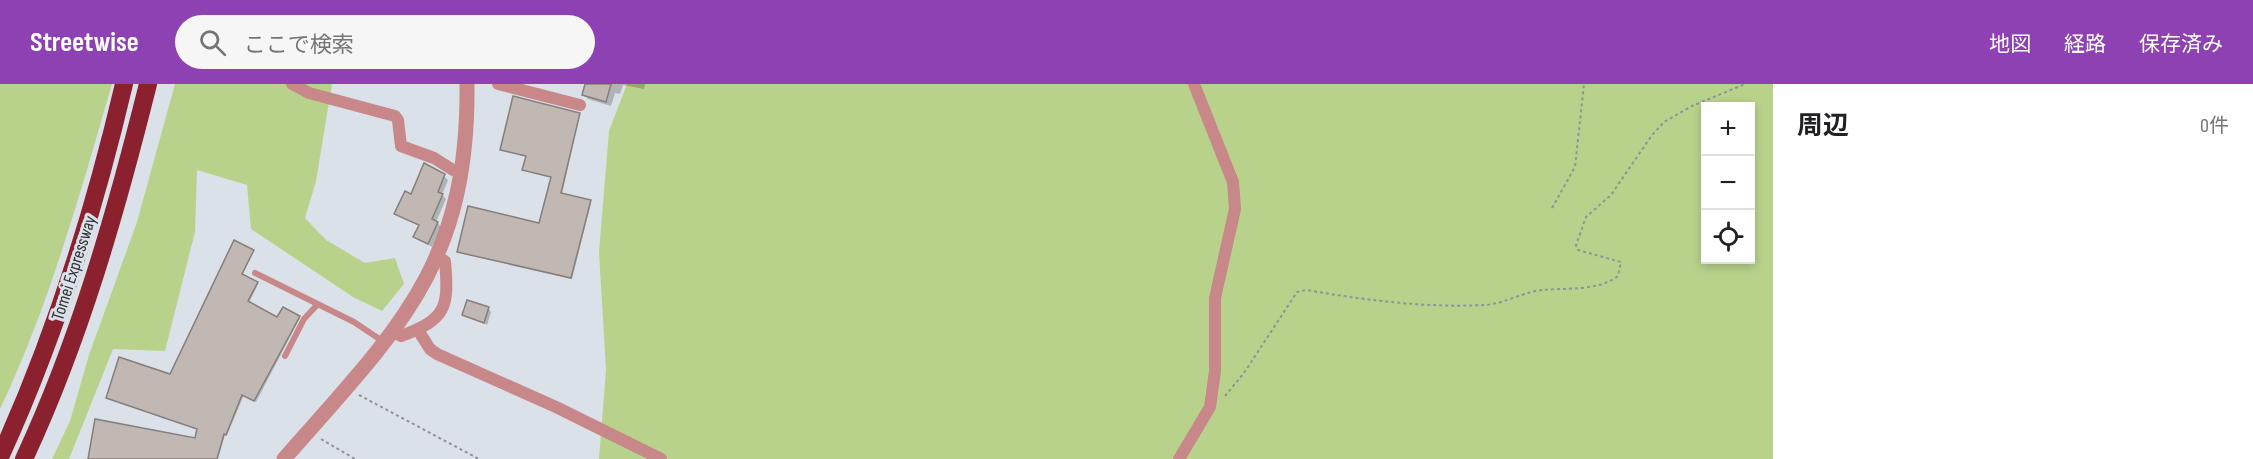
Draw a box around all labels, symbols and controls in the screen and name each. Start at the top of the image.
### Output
search box [175,15,595,69]
text: Streetwise [30,26,139,59]
icon: search [196,26,229,59]
text: ここで検索 [244,32,354,59]
text: 地図 [1989,32,2031,57]
text: 経路 [2064,32,2106,57]
text: 保存済み [2139,32,2223,57]
map controls [1701,102,1755,264]
button: + [1701,102,1755,156]
text: 周辺 [1797,111,1849,142]
text: 0件 [2200,114,2229,138]
button: − [1701,156,1755,210]
button: locate [1701,210,1755,264]
street label: Tomei Expressway [47,213,101,323]

